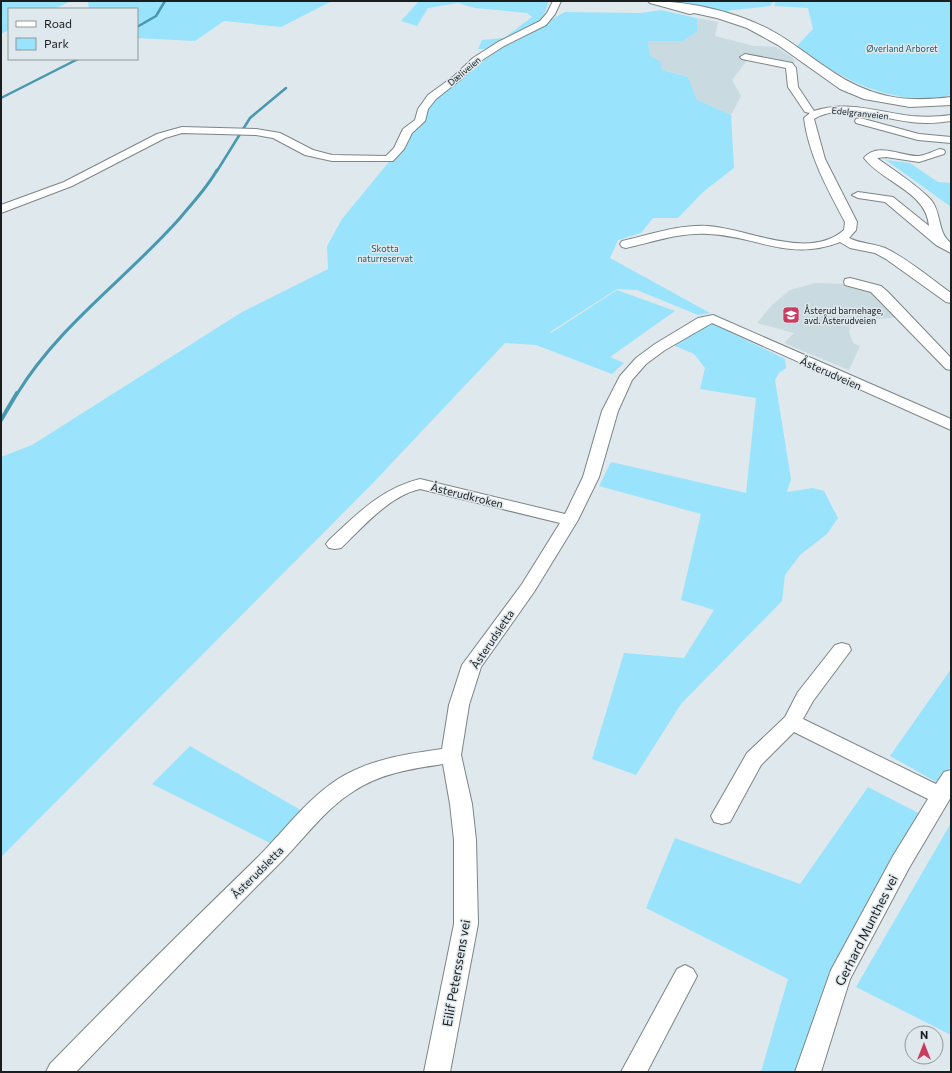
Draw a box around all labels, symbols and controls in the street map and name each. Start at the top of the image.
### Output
legend [8,8,138,60]
text: Road [44,16,72,30]
text: Park [44,36,70,50]
park label: Øverland Arboret [866,43,938,54]
street label: Dæliveien [445,54,483,88]
street label: Edelgranveien [831,105,889,121]
park label: Skotta naturreservat [357,243,413,264]
place label: Åsterud barnehage, avd. Åsterudveien [804,304,883,326]
school or university icon: Åsterud barnehage, avd. Åsterudveien [781,305,801,325]
street label: Åsterudveien [798,353,864,392]
street label: Åsterudkroken [429,479,505,510]
street label: Åsterudsletta [467,607,516,671]
street label: Åsterudsletta [228,843,286,901]
street label: Gerhard Munthes vei [831,872,901,988]
street label: Eilif Peterssens vei [439,918,473,1028]
north arrow [904,1025,944,1065]
text: N [920,1028,928,1041]

